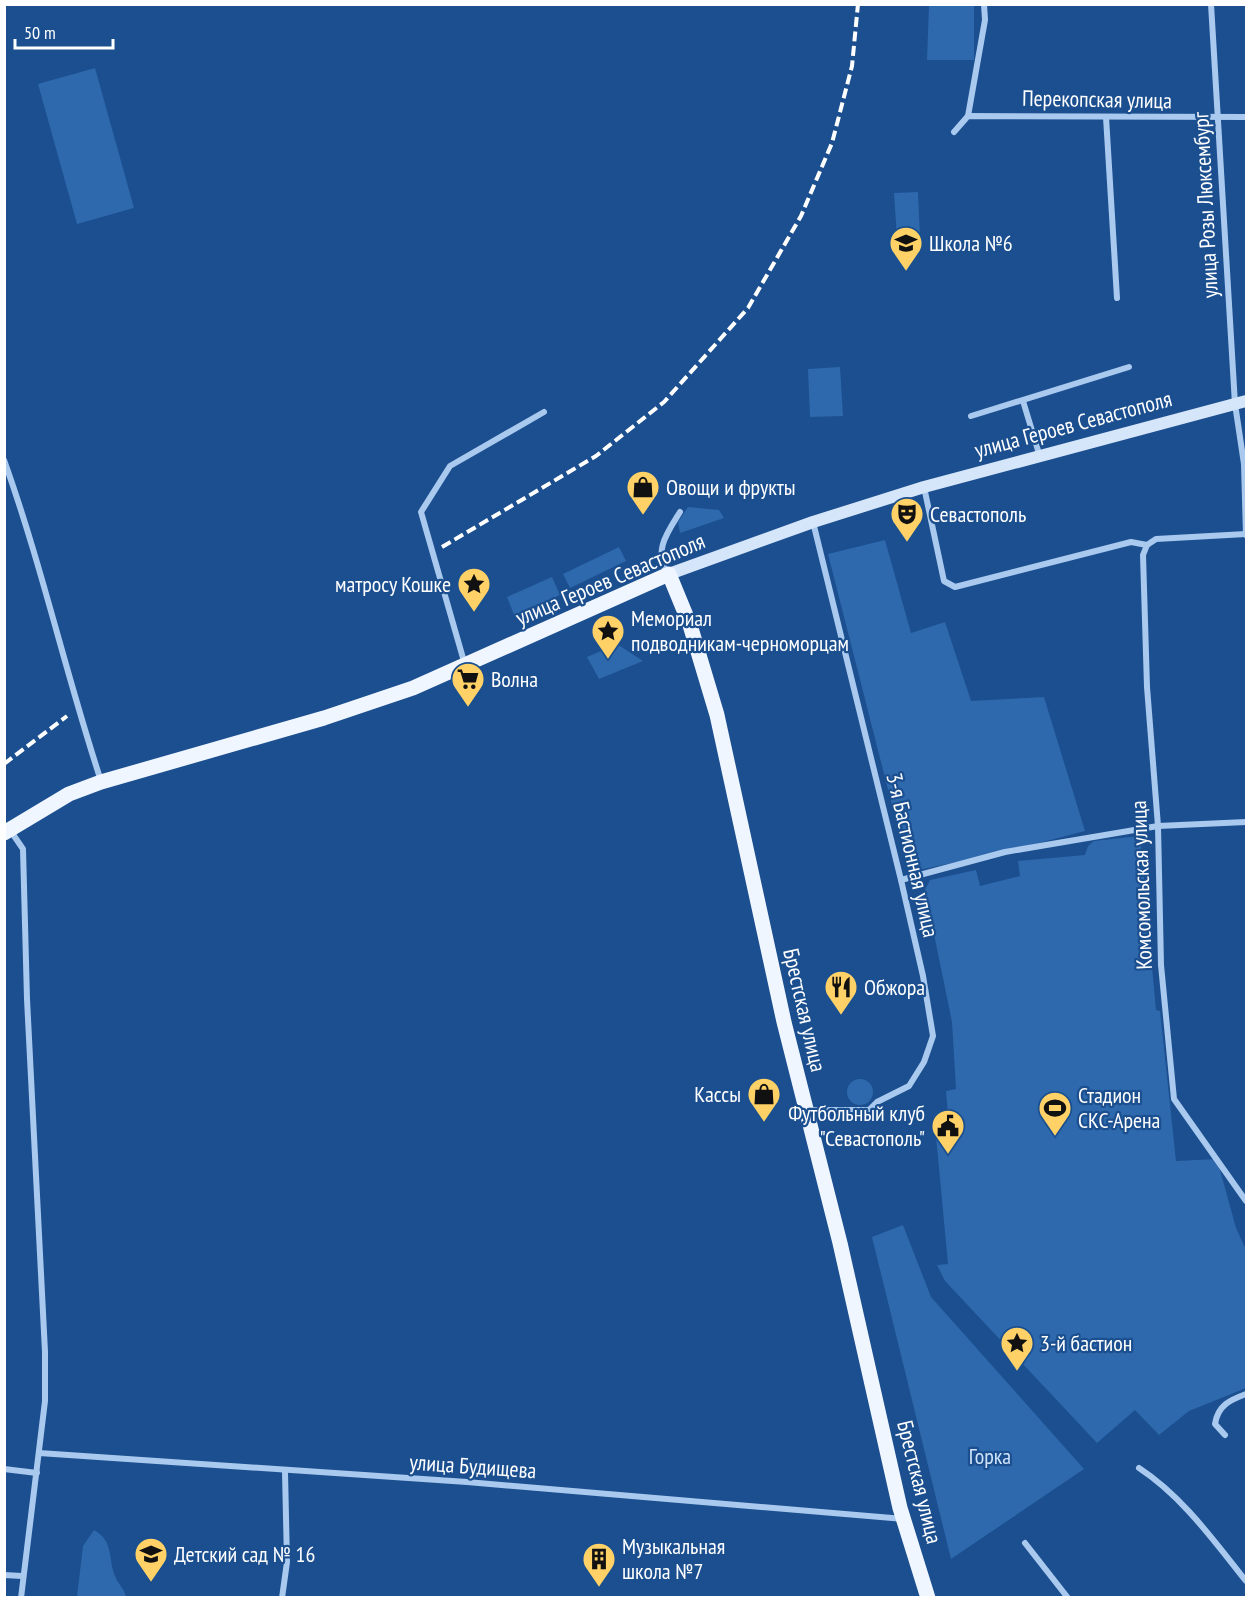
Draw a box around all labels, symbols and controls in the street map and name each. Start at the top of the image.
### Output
scale bar [15,12,112,50]
text: 50 m [24,21,56,44]
street label: Перекопская улица [1022,84,1172,114]
street label: улица Розы Люксембург [1186,111,1224,299]
school or university icon: Школа №6 [888,225,924,272]
place label: Школа №6 [929,229,1013,257]
street label: улица Героев Севастополя [971,384,1175,464]
shop icon: Овощи и фрукты [625,469,661,516]
place label: Овощи и фрукты [666,473,796,501]
theatre icon: Севастополь [889,496,925,543]
place label: Севастополь [930,500,1026,528]
street label: улица Героев Севастополя [511,526,709,632]
place icon: матросу Кошке [456,566,492,613]
place label: матросу Кошке [335,570,451,598]
place label: Мемориал подводникам-черноморцам [631,604,849,657]
place icon: Мемориал подводникам-черноморцам [590,613,626,660]
supermarket icon: Волна [450,661,486,708]
place label: Волна [491,665,538,693]
street label: 3-я Бастионная улица [880,770,946,940]
street label: Комсомольская улица [1124,800,1158,970]
street label: Брестская улица [777,945,833,1075]
restaurant icon: Обжора [823,969,859,1016]
place label: Обжора [864,973,925,1001]
shop icon: Кассы [746,1076,782,1123]
place label: Кассы [694,1080,741,1108]
place label: Стадион СКС-Арена [1078,1081,1160,1134]
sports icon: Стадион СКС-Арена [1037,1090,1073,1137]
place label: Футбольный клуб "Севастополь" [788,1099,925,1152]
public building icon: Футбольный клуб "Севастополь" [930,1108,966,1155]
place icon: 3-й бастион [999,1325,1035,1372]
place label: 3-й бастион [1040,1329,1132,1357]
street label: Брестская улица [891,1417,949,1547]
park label: Горка [969,1442,1011,1470]
street label: улица Будищева [409,1448,537,1484]
place label: Музыкальная школа №7 [622,1532,725,1585]
school or university icon: Детский сад № 16 [133,1536,169,1583]
place label: Детский сад № 16 [174,1540,315,1568]
building icon: Музыкальная школа №7 [581,1541,617,1588]

